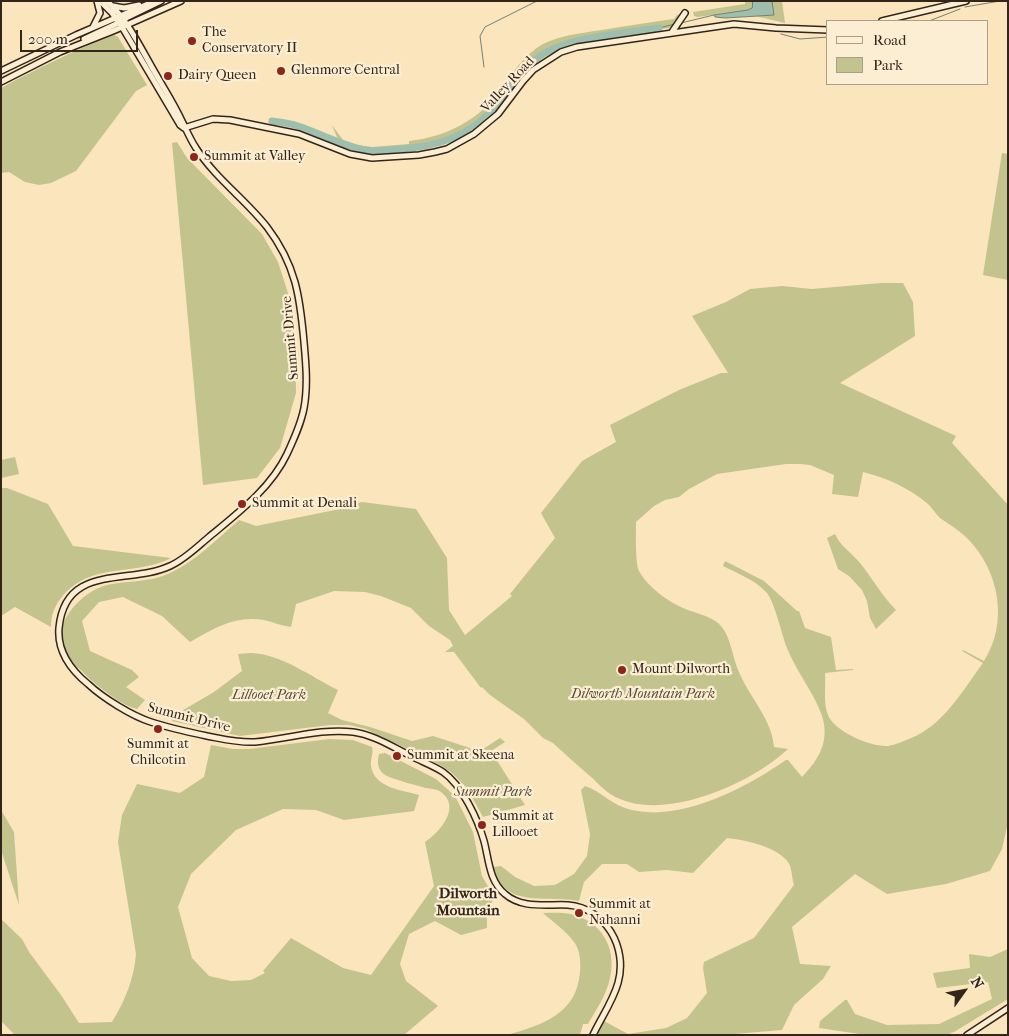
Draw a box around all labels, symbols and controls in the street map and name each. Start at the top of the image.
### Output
scale bar [22,20,140,52]
legend [826,20,989,85]
place label: The Conservatory II [202,25,297,58]
text: 200 m [28,30,68,48]
text: Road [873,31,906,49]
marker: The Conservatory II [186,35,198,47]
street label: Valley Road [478,53,538,117]
text: Park [873,56,903,74]
place label: Glenmore Central [291,63,400,79]
marker: Glenmore Central [275,65,287,77]
place label: Dairy Queen [178,68,256,84]
marker: Dairy Queen [162,70,174,82]
place label: Summit at Valley [204,149,305,165]
marker: Summit at Valley [188,151,200,163]
street label: Summit Drive [279,295,303,381]
place label: Summit at Denali [252,496,357,512]
marker: Summit at Denali [236,498,248,510]
place label: Mount Dilworth [632,662,730,678]
marker: Mount Dilworth [616,664,628,676]
park label: Dilworth Mountain Park [571,687,715,703]
park label: Lillooet Park [232,688,306,704]
street label: Summit Drive [146,700,232,736]
marker: Summit at Chilcotin [152,723,164,735]
place label: Summit at Chilcotin [127,737,189,770]
place label: Summit at Skeena [407,748,515,764]
marker: Summit at Skeena [391,750,403,762]
park label: Summit Park [454,785,532,801]
place label: Summit at Lillooet [492,809,554,842]
marker: Summit at Lillooet [476,819,488,831]
district label: Dilworth Mountain [436,885,500,920]
place label: Summit at Nahanni [589,897,651,930]
marker: Summit at Nahanni [573,907,585,919]
north arrow [939,966,989,1016]
text: N [967,974,987,992]

